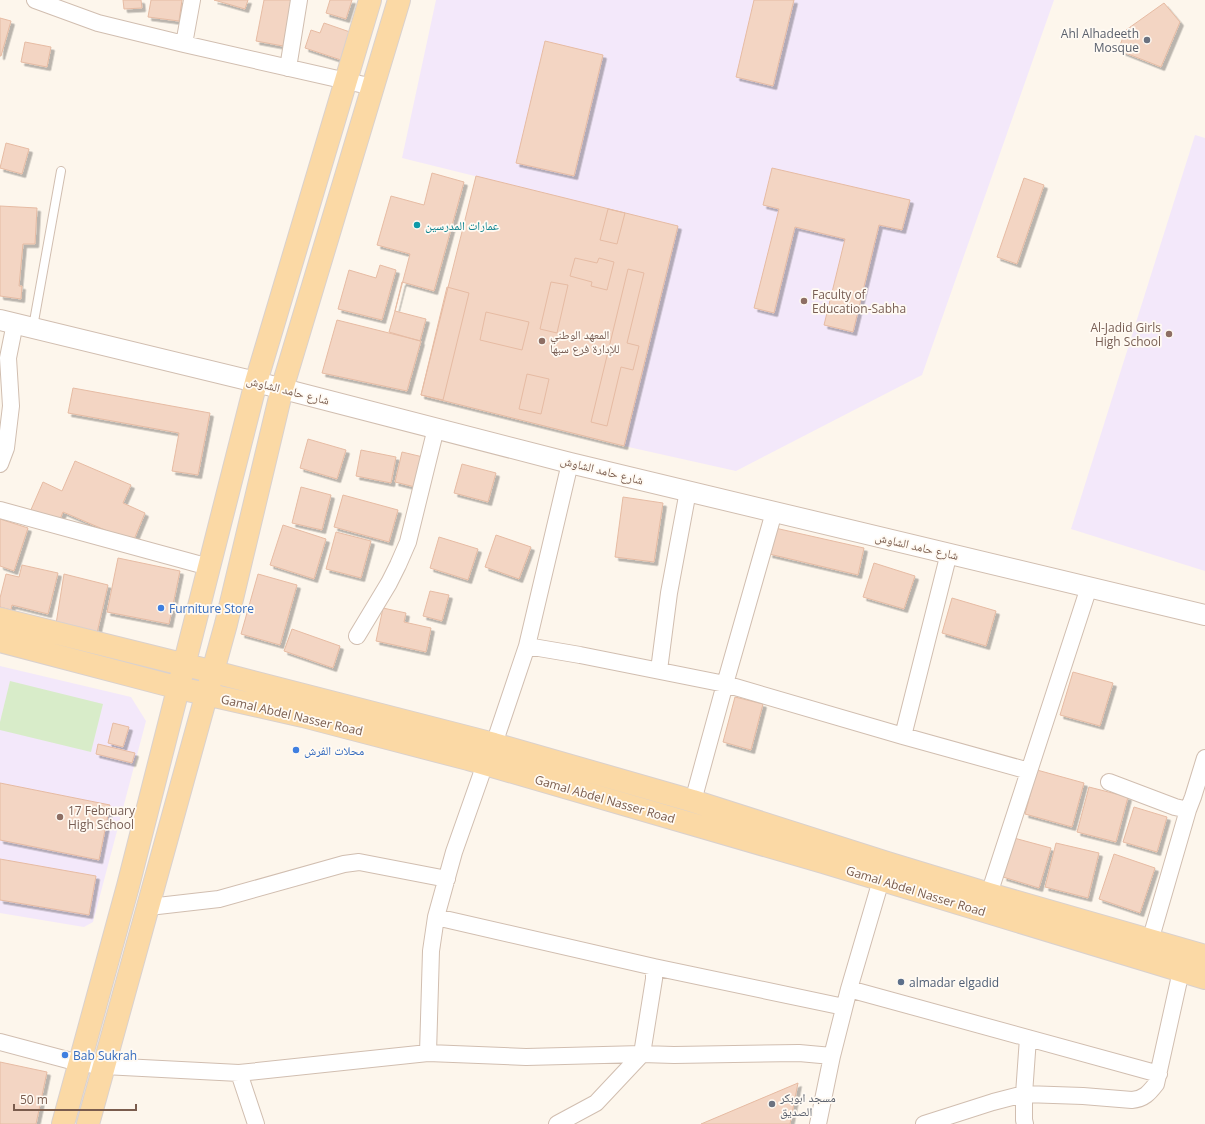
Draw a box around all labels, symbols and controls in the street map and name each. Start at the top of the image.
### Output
place label: Ahl Alhadeeth Mosque [1061,25,1139,56]
marker: Ahl Alhadeeth Mosque [1142,35,1152,45]
place label: عمارات المدرسين [425,217,499,234]
marker: عمارات المدرسين [412,220,422,230]
place label: Faculty of Education-Sabha [812,286,906,317]
marker: Faculty of Education-Sabha [799,296,809,306]
place label: Al-Jadid Girls High School [1090,319,1161,350]
place label: المعهد الوطني للإدارة فرع سبها [550,326,620,357]
marker: Al-Jadid Girls High School [1164,329,1174,339]
marker: المعهد الوطني للإدارة فرع سبها [537,336,547,346]
street label: شارع حامد الشاوش [245,371,331,409]
street label: شارع حامد الشاوش [559,451,645,489]
street label: شارع حامد الشاوش [874,528,960,564]
place label: Furniture Store [169,600,254,617]
marker: Furniture Store [156,603,166,613]
street label: Gamal Abdel Nasser Road [219,690,365,740]
place label: محلات الفرش [304,742,364,759]
marker: محلات الفرش [291,745,301,755]
street label: Gamal Abdel Nasser Road [533,771,677,827]
place label: 17 February High School [68,802,136,833]
marker: 17 February High School [55,812,65,822]
street label: Gamal Abdel Nasser Road [844,862,988,920]
place label: almadar elgadid [909,974,999,991]
marker: almadar elgadid [896,977,906,987]
place label: Bab Sukrah [73,1047,137,1064]
marker: Bab Sukrah [60,1050,70,1060]
scale bar [14,1086,136,1112]
place label: مسجد ابوبكر الصديق [779,1089,836,1120]
text: 50 m [20,1091,48,1108]
marker: مسجد ابوبكر الصديق [767,1099,777,1109]

